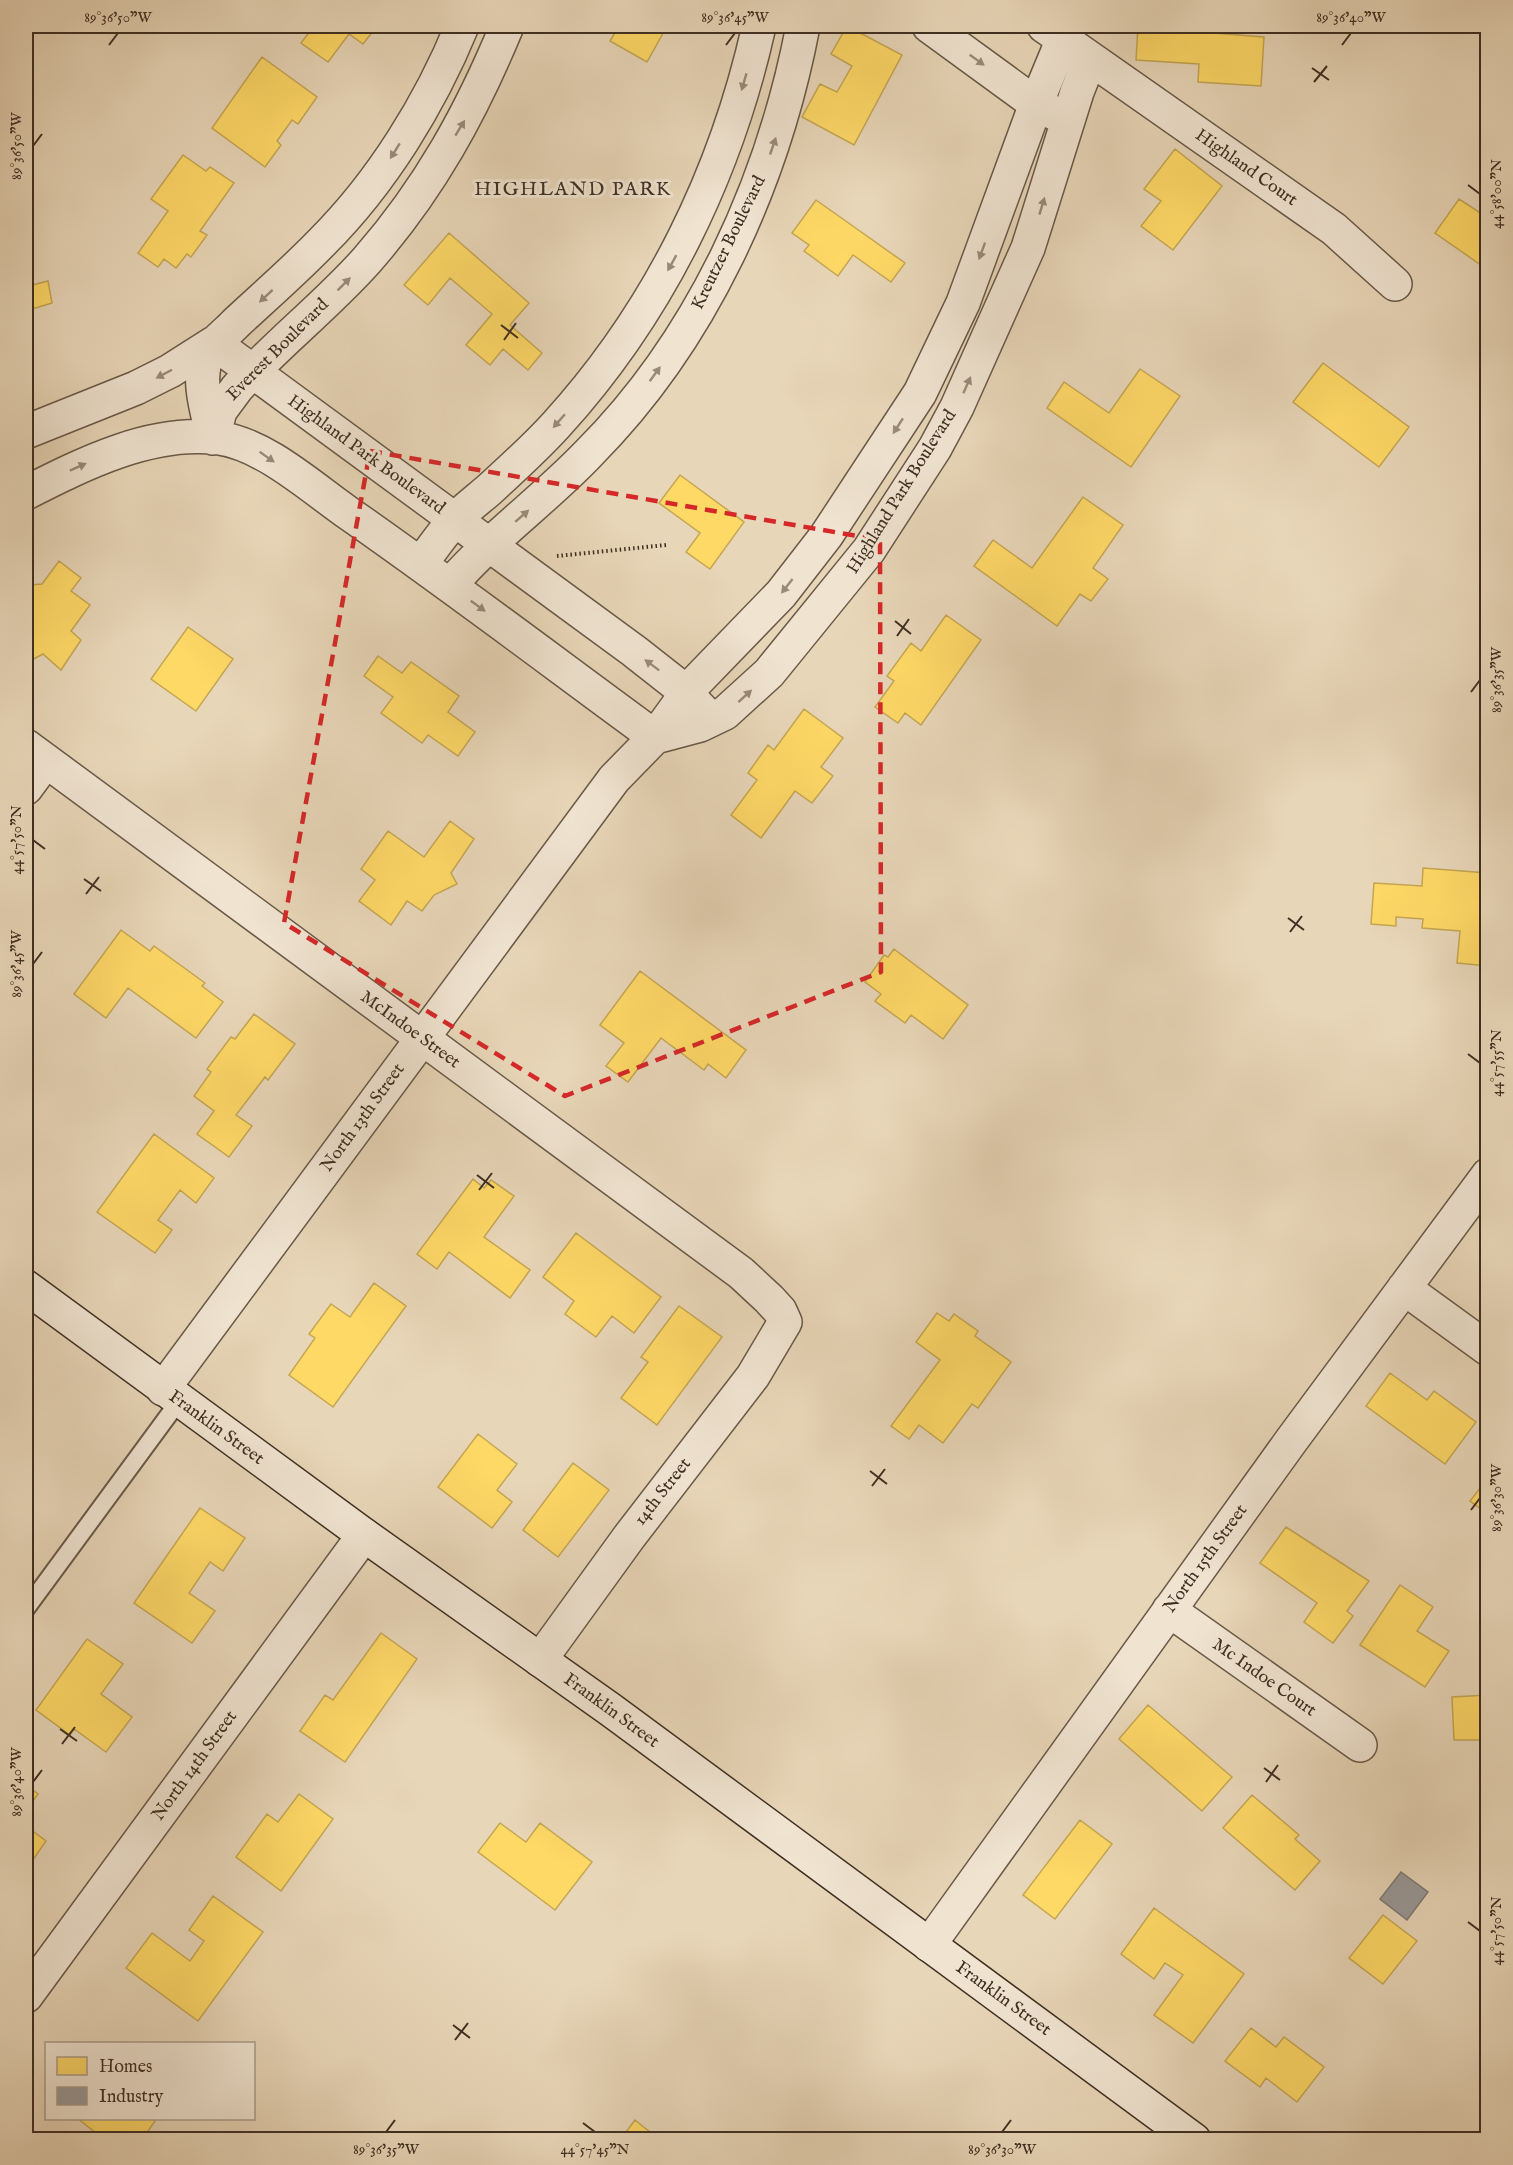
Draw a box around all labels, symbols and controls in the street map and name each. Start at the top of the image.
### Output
text: 89°36'50"W [84,8,153,27]
text: 89°36'45"W [701,8,770,27]
text: 89°36'40"W [1316,8,1387,27]
one-way arrow [968,54,984,66]
one-way arrow [739,73,748,91]
text: 89°36'50"W [7,111,26,180]
one-way arrow [455,120,466,136]
street label: Highland Court [1190,124,1302,212]
one-way arrow [769,137,779,155]
one-way arrow [390,143,401,159]
text: 44°58'00"N [1487,159,1506,229]
street label: Kreutzer Boulevard [687,172,772,314]
district label: HIGHLAND PARK [474,177,672,202]
one-way arrow [1038,197,1047,215]
one-way arrow [977,242,987,260]
one-way arrow [667,254,677,271]
one-way arrow [336,277,350,291]
one-way arrow [258,289,273,303]
street label: Everest Boulevard [222,294,334,406]
one-way arrow [649,367,661,382]
one-way arrow [155,369,172,379]
one-way arrow [962,376,972,394]
street label: Highland Park Boulevard [283,390,450,520]
street label: Highland Park Boulevard [842,405,962,578]
one-way arrow [553,413,566,428]
one-way arrow [893,418,904,434]
one-way arrow [259,451,275,463]
one-way arrow [69,462,87,472]
one-way arrow [514,509,530,522]
one-way arrow [780,578,793,594]
one-way arrow [469,600,485,612]
text: 89°36'35"W [1487,646,1506,713]
one-way arrow [645,659,661,671]
one-way arrow [737,689,752,703]
text: 44°57'50"N [7,805,26,875]
text: 89°36'45"W [7,929,26,998]
street label: McIndoe Street [355,986,465,1074]
text: 44°57'55"N [1487,1029,1506,1097]
street label: North 13th Street [316,1059,410,1177]
street label: Franklin Street [164,1386,268,1470]
street label: 14th Street [629,1453,697,1531]
text: 89°36'30"W [1487,1463,1506,1532]
street label: North 15th Street [1159,1500,1253,1618]
street label: Mc Indoe Court [1207,1634,1321,1722]
street label: Franklin Street [559,1669,663,1753]
street label: North 14th Street [147,1706,243,1826]
text: 89°36'40"W [7,1746,26,1817]
text: 44°57'50"N [1487,1896,1506,1966]
street label: Franklin Street [951,1957,1055,2041]
legend [45,2042,255,2120]
text: Homes [99,2056,152,2079]
text: Industry [99,2086,163,2109]
text: 89°36'35"W [353,2140,420,2159]
text: 44°57'45"N [560,2140,630,2159]
text: 89°36'30"W [968,2140,1037,2159]

